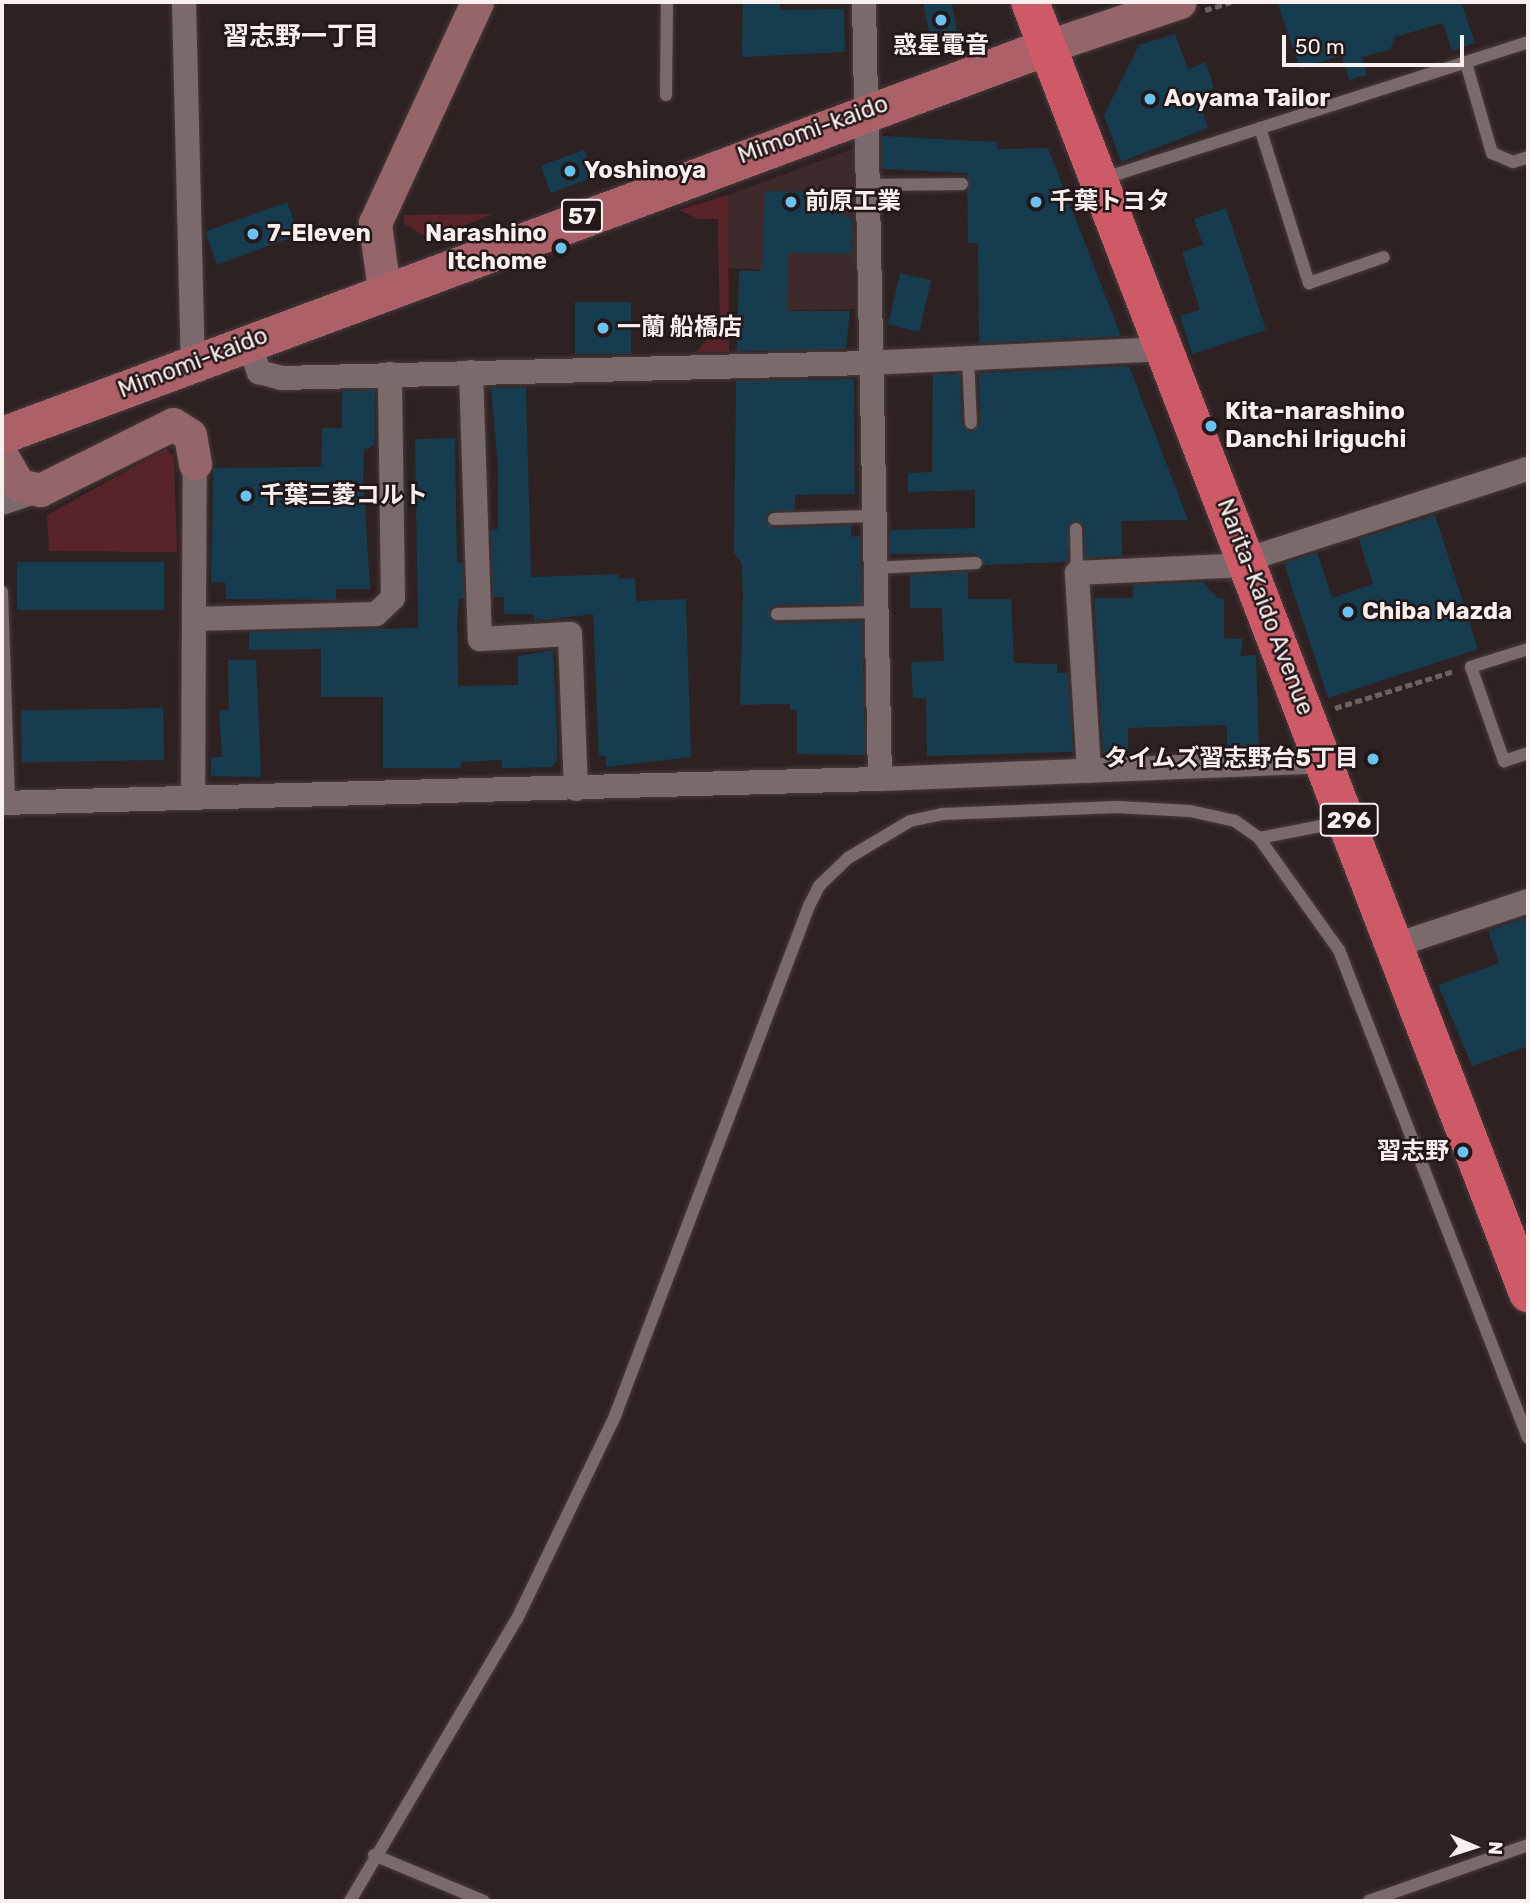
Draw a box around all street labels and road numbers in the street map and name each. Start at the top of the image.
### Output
street label: Mimomi-kaido [734,89,892,171]
road number: 57 [559,196,605,236]
street label: Mimomi-kaido [114,321,272,405]
street label: Narita-Kaido Avenue [1210,494,1320,720]
road number: 296 [1319,800,1379,840]

